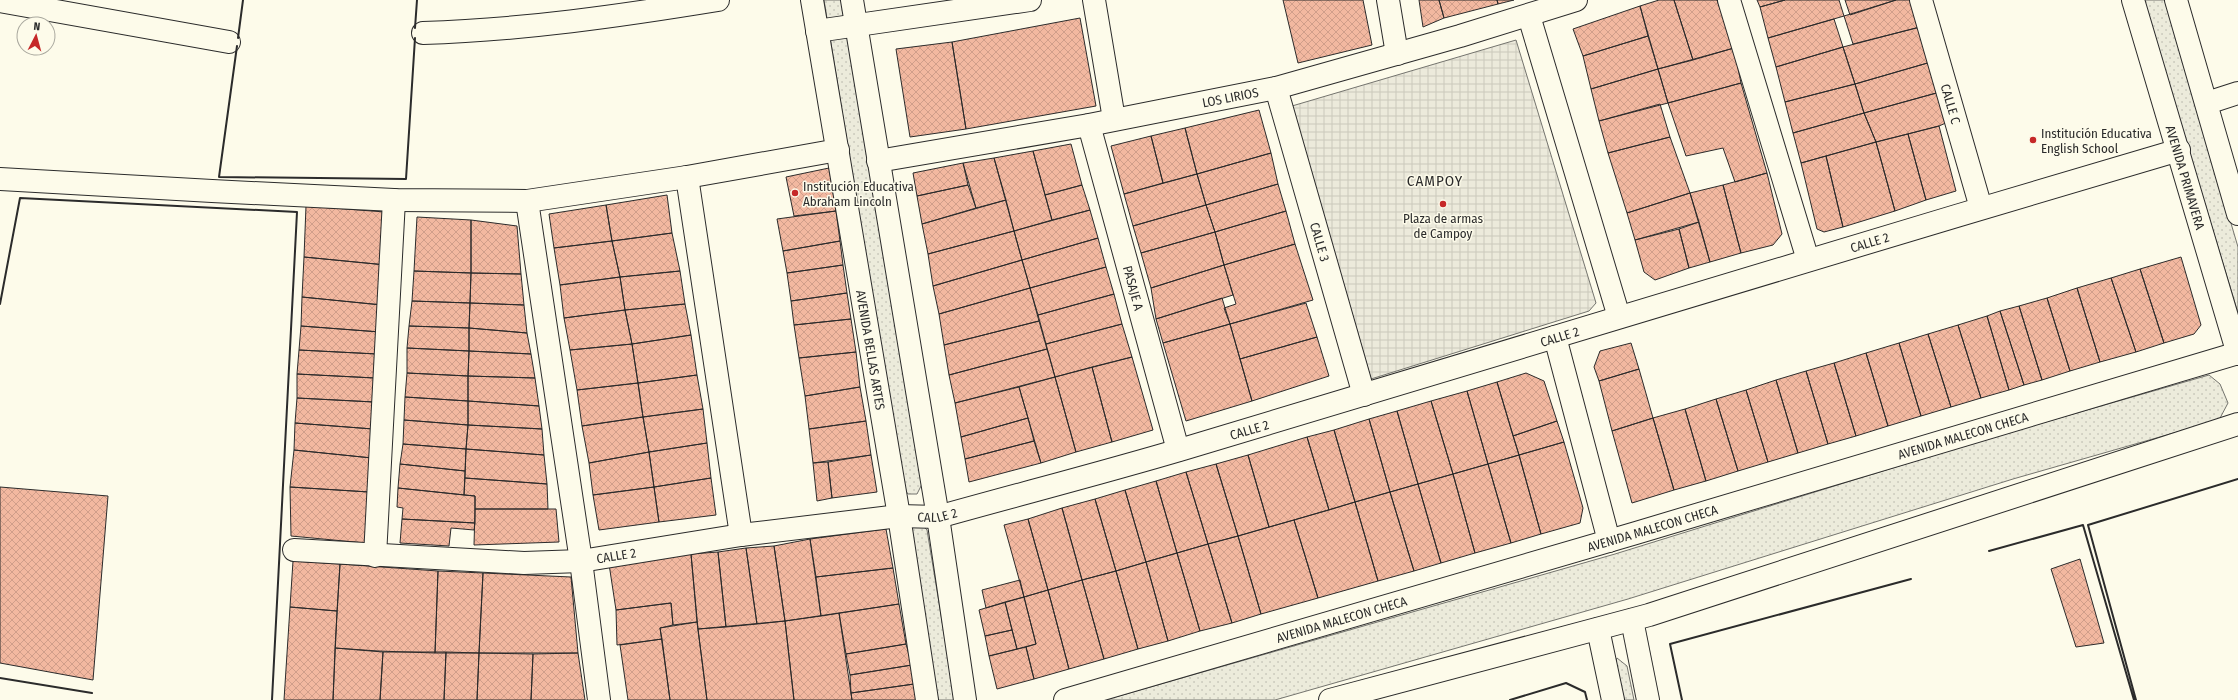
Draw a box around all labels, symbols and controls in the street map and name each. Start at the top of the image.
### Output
north arrow [16,16,56,56]
text: N [33,20,41,33]
street label: CALLE C [1938,82,1964,126]
street label: LOS LIRIOS [1201,84,1260,110]
street label: AVENIDA PRIMAVERA [2163,123,2208,231]
place label: Institución Educativa English School [2041,126,2152,156]
marker: Institución Educativa English School [2028,135,2038,145]
district label: CAMPOY [1407,172,1463,190]
place label: Institución Educativa Abraham Lincoln [803,179,914,209]
marker: Institución Educativa Abraham Lincoln [790,188,800,198]
marker: Plaza de armas de Campoy [1438,199,1448,209]
place label: Plaza de armas de Campoy [1403,211,1483,241]
street label: CALLE 3 [1307,220,1333,263]
street label: CALLE 2 [1848,229,1891,255]
street label: PASAJE A [1120,264,1147,312]
street label: AVENIDA BELLAS ARTES [854,289,889,411]
street label: CALLE 2 [1538,323,1581,349]
street label: AVENIDA MALECON CHECA [1896,409,2030,462]
street label: CALLE 2 [1228,417,1271,442]
street label: AVENIDA MALECON CHECA [1585,502,1719,554]
street label: CALLE 2 [917,505,959,525]
street label: CALLE 2 [595,545,637,566]
street label: AVENIDA MALECON CHECA [1274,593,1409,645]

